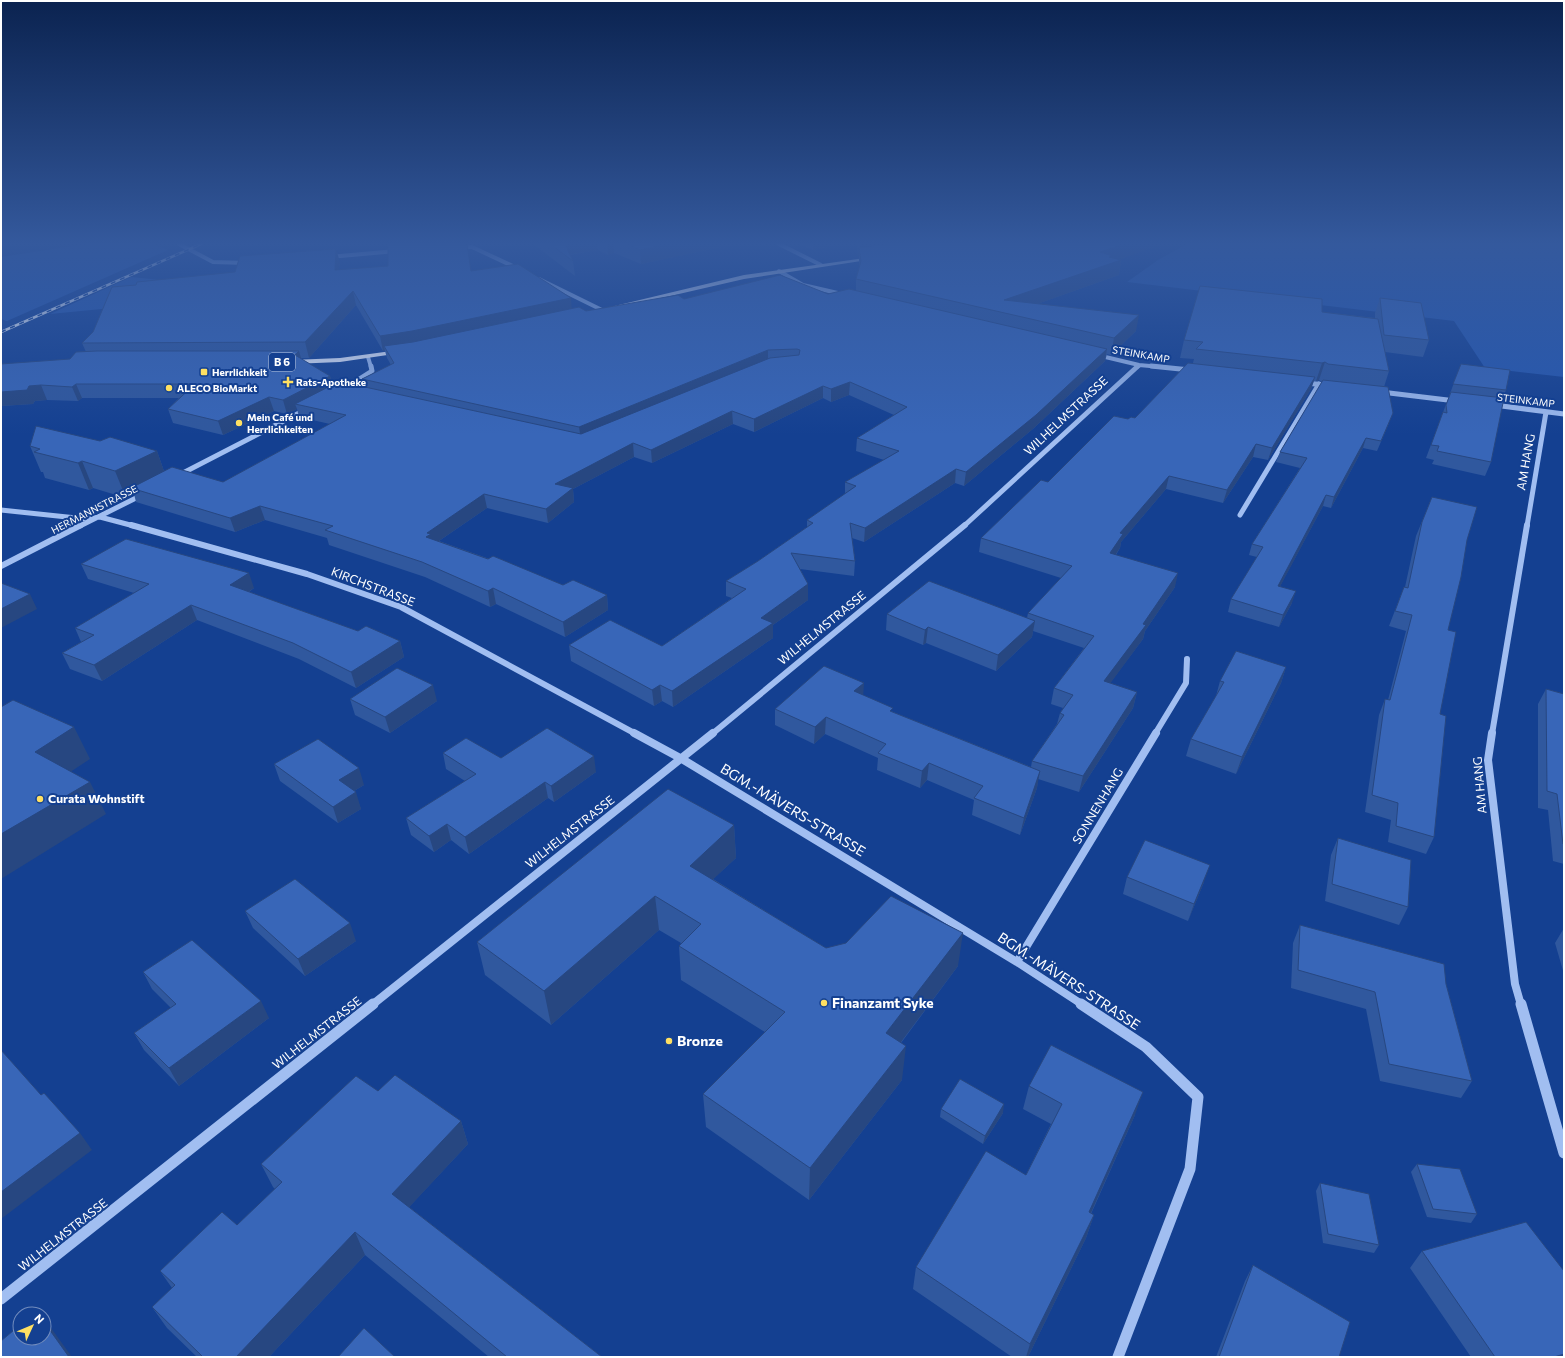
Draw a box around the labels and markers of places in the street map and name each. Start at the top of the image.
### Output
place label: Herrlichkeit [212,366,267,378]
marker: Herrlichkeit [199,367,209,377]
place label: Rats-Apotheke [296,376,366,388]
marker: Rats-Apotheke [283,377,293,387]
place label: ALECO BioMarkt [177,382,257,394]
marker: ALECO BioMarkt [164,383,174,393]
place label: Mein Café und Herrlichkeiten [247,411,313,435]
marker: Mein Café und Herrlichkeiten [234,418,244,428]
place label: Curata Wohnstift [48,791,145,805]
marker: Curata Wohnstift [35,794,45,804]
place label: Finanzamt Syke [832,994,934,1011]
marker: Finanzamt Syke [819,998,829,1008]
place label: Bronze [677,1032,723,1049]
marker: Bronze [664,1036,674,1046]

